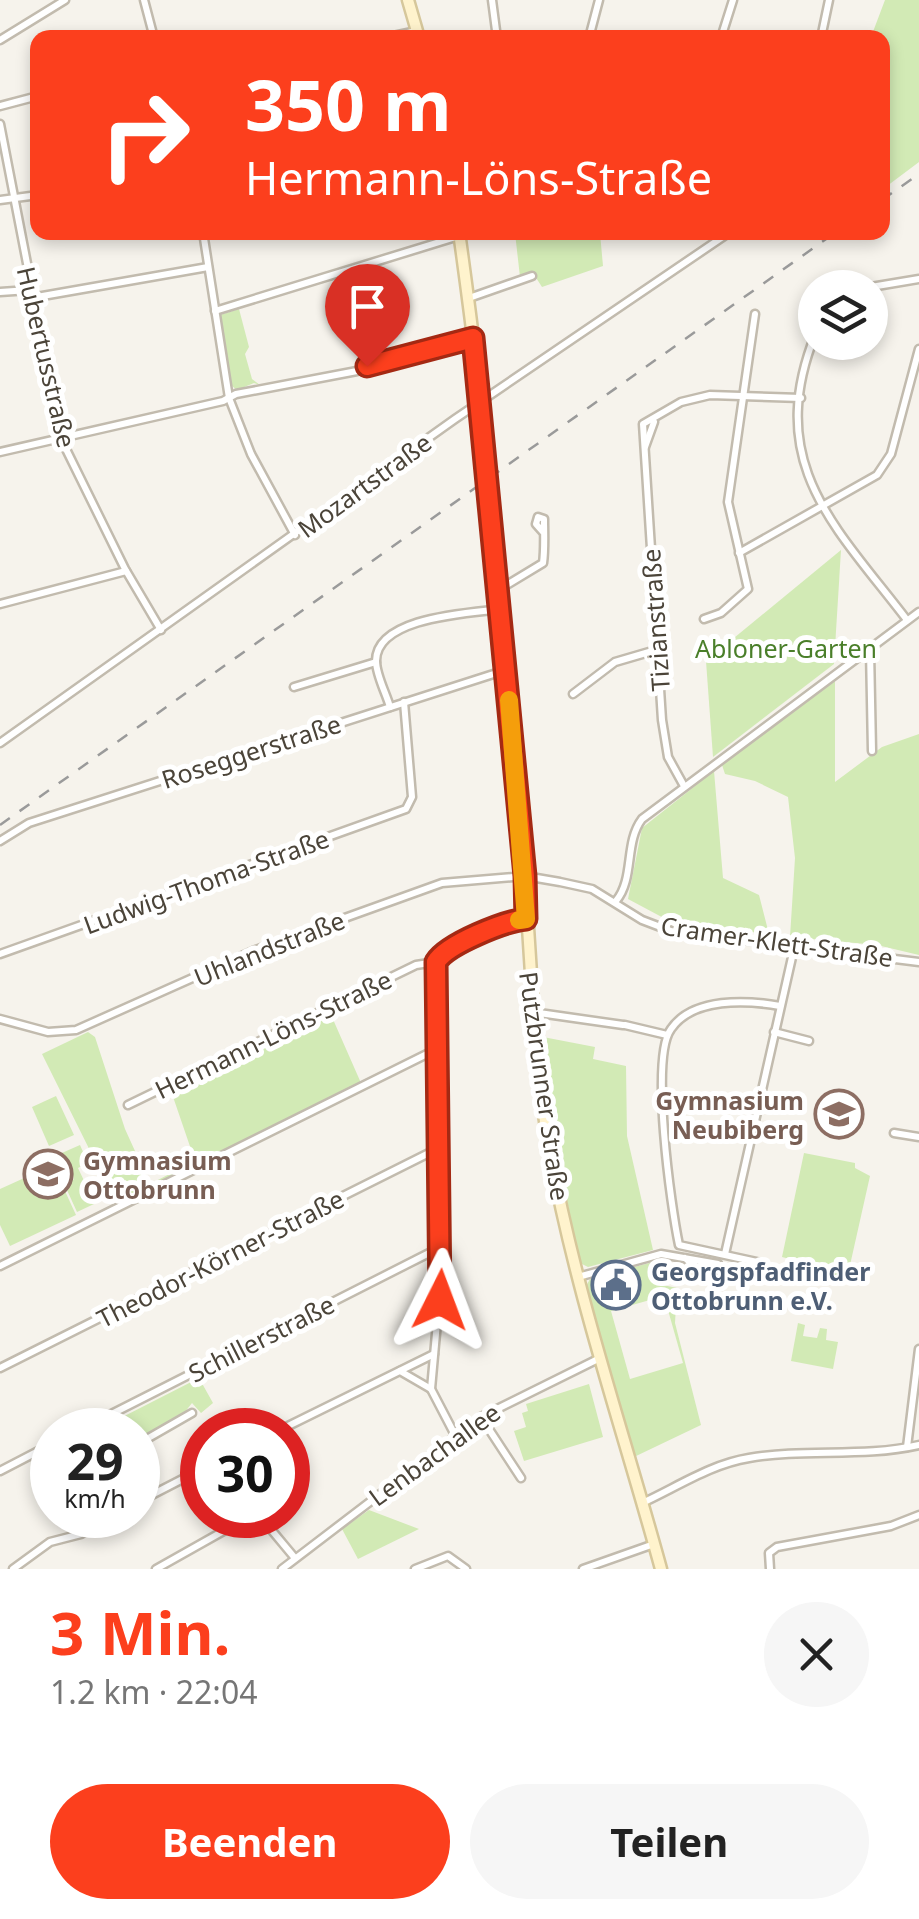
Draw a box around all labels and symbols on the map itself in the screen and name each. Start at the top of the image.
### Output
street label: Hubertusstraße [10,263,84,451]
pin [325,264,410,367]
street label: Mozartstraße [290,425,438,545]
street label: Tizianstraße [633,548,677,692]
park label: Abloner-Garten [695,631,877,665]
street label: Roseggerstraße [157,706,345,796]
street label: Ludwig-Thoma-Straße [79,821,333,941]
street label: Uhlandstraße [189,902,349,994]
street label: Cramer-Klett-Straße [659,908,895,974]
street label: Hermann-Löns-Straße [149,962,397,1106]
street label: Putzbrunner Straße [512,969,578,1203]
place label: Gymnasium Neubiberg [655,1083,804,1146]
school or university icon: Gymnasium Neubiberg [813,1088,865,1140]
place label: Gymnasium Ottobrunn [83,1143,232,1206]
school or university icon: Gymnasium Ottobrunn [22,1148,74,1200]
street label: Theodor-Körner-Straße [91,1181,349,1335]
position arrow [388,1248,492,1352]
place label: Georgspfadfinder Ottobrunn e.V. [651,1254,870,1317]
public building icon: Georgspfadfinder Ottobrunn e.V. [590,1259,642,1311]
street label: Schillerstraße [182,1287,340,1389]
street label: Lenbachallee [361,1395,507,1513]
speed limit sign: 30 [180,1408,310,1538]

